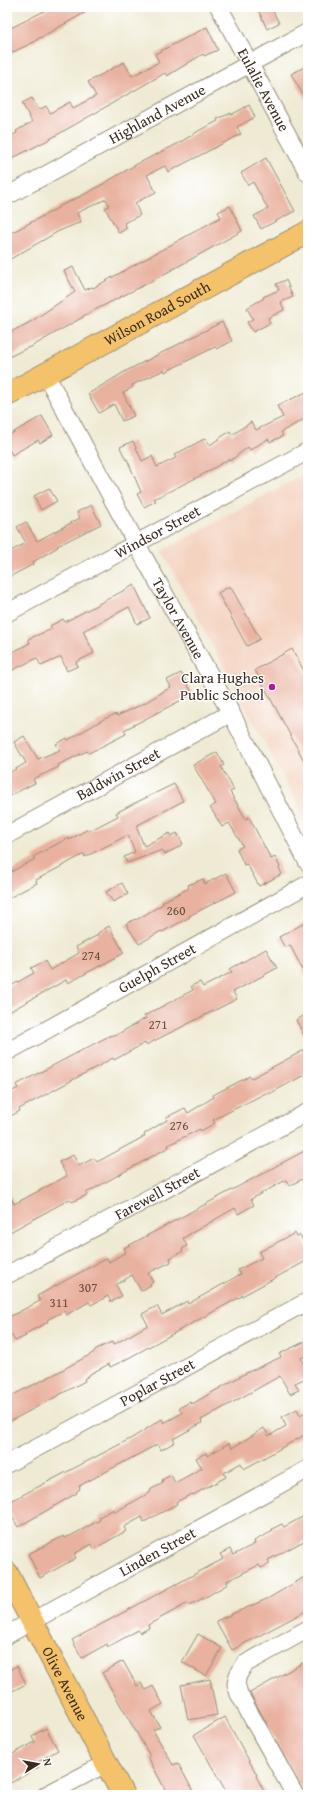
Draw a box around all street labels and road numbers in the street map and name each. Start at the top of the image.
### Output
street label: Eulalie Avenue [233,44,295,135]
street label: Highland Avenue [105,79,209,149]
street label: Wilson Road South [100,276,215,350]
street label: Windsor Street [111,500,205,563]
street label: Taylor Avenue [147,574,210,663]
street label: Baldwin Street [73,742,165,805]
street label: Guelph Street [114,937,200,998]
street label: Farewell Street [111,1161,204,1225]
street label: Poplar Street [116,1353,199,1411]
street label: Linden Street [115,1521,200,1581]
street label: Olive Avenue [37,1643,93,1724]

